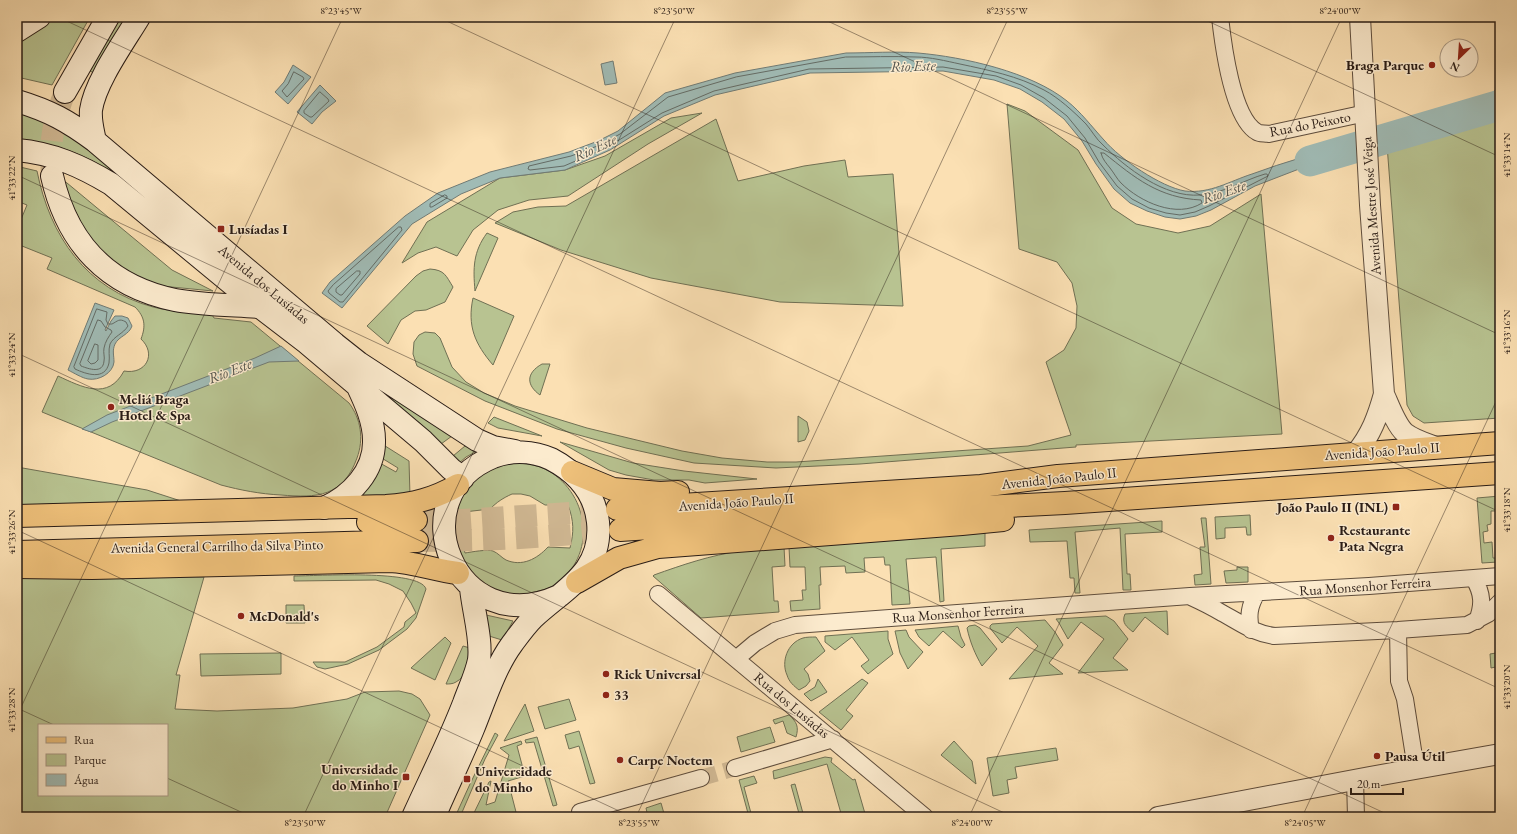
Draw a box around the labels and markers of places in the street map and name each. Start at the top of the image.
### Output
place label: Braga Parque [1346,56,1424,74]
marker: Braga Parque [1427,60,1437,70]
place label: Lusíadas I [229,220,288,238]
marker: Lusíadas I [216,224,226,234]
place label: Meliá Braga Hotel & Spa [119,390,192,424]
marker: Meliá Braga Hotel & Spa [106,402,116,412]
place label: João Paulo II (INL) [1275,498,1388,516]
marker: João Paulo II (INL) [1391,502,1401,512]
place label: Restaurante Pata Negra [1339,521,1410,555]
marker: Restaurante Pata Negra [1326,533,1336,543]
place label: McDonald's [249,607,319,625]
marker: McDonald's [236,611,246,621]
place label: Rick Universal [614,665,701,683]
marker: Rick Universal [601,669,611,679]
place label: 33 [614,686,629,704]
marker: 33 [601,690,611,700]
place label: Pausa Útil [1385,747,1445,765]
place label: Carpe Noctem [628,751,713,769]
marker: Pausa Útil [1372,751,1382,761]
marker: Carpe Noctem [615,755,625,765]
place label: Universidade do Minho I [321,760,398,794]
place label: Universidade do Minho [475,762,552,796]
marker: Universidade do Minho I [401,772,411,782]
marker: Universidade do Minho [462,774,472,784]

